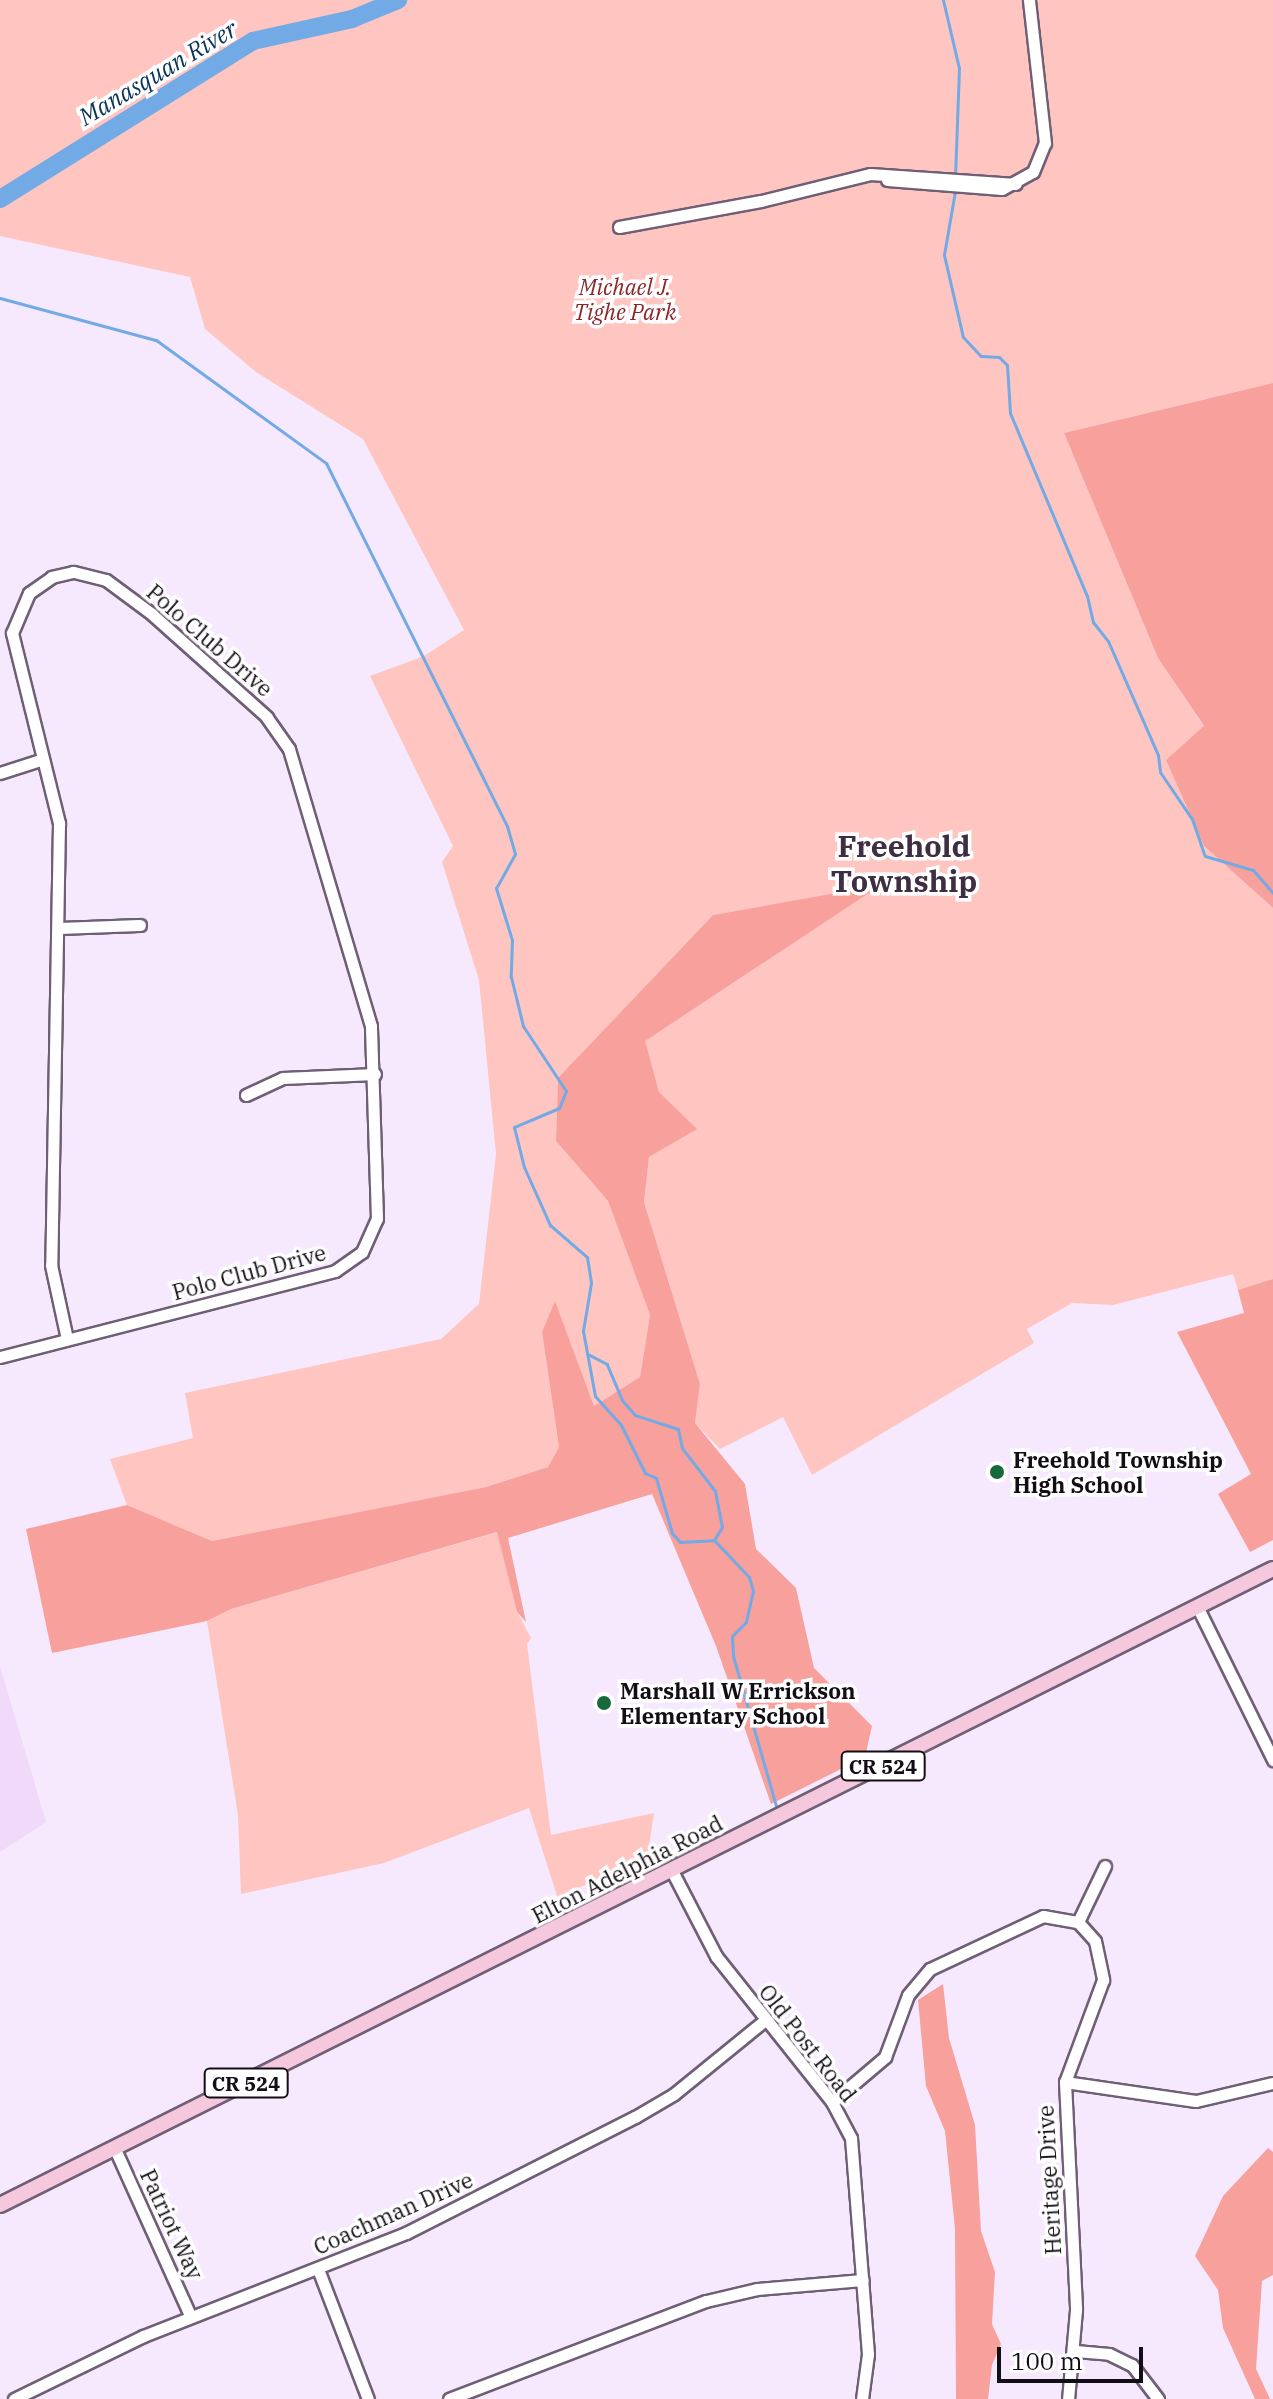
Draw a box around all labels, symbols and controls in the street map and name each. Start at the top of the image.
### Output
water label: Manasquan River [74,14,242,132]
park label: Michael J. Tighe Park [574,273,676,324]
street label: Polo Club Drive [142,578,278,702]
district label: Freehold Township [831,828,977,898]
street label: Polo Club Drive [169,1239,329,1305]
place label: Freehold Township High School [1013,1446,1223,1498]
marker: Freehold Township High School [988,1463,1006,1481]
place label: Marshall W Errickson Elementary School [620,1677,856,1728]
marker: Marshall W Errickson Elementary School [595,1694,613,1712]
road number: CR 524 [839,1750,927,1782]
street label: Elton Adelphia Road [527,1809,727,1929]
street label: Old Post Road [754,1979,862,2107]
road number: CR 524 [202,2067,290,2099]
street label: Heritage Drive [1032,2105,1066,2255]
street label: Patriot Way [135,2165,209,2283]
street label: Coachman Drive [309,2166,477,2260]
scale bar [1001,2331,1147,2381]
text: 100 m [1011,2345,1083,2377]

